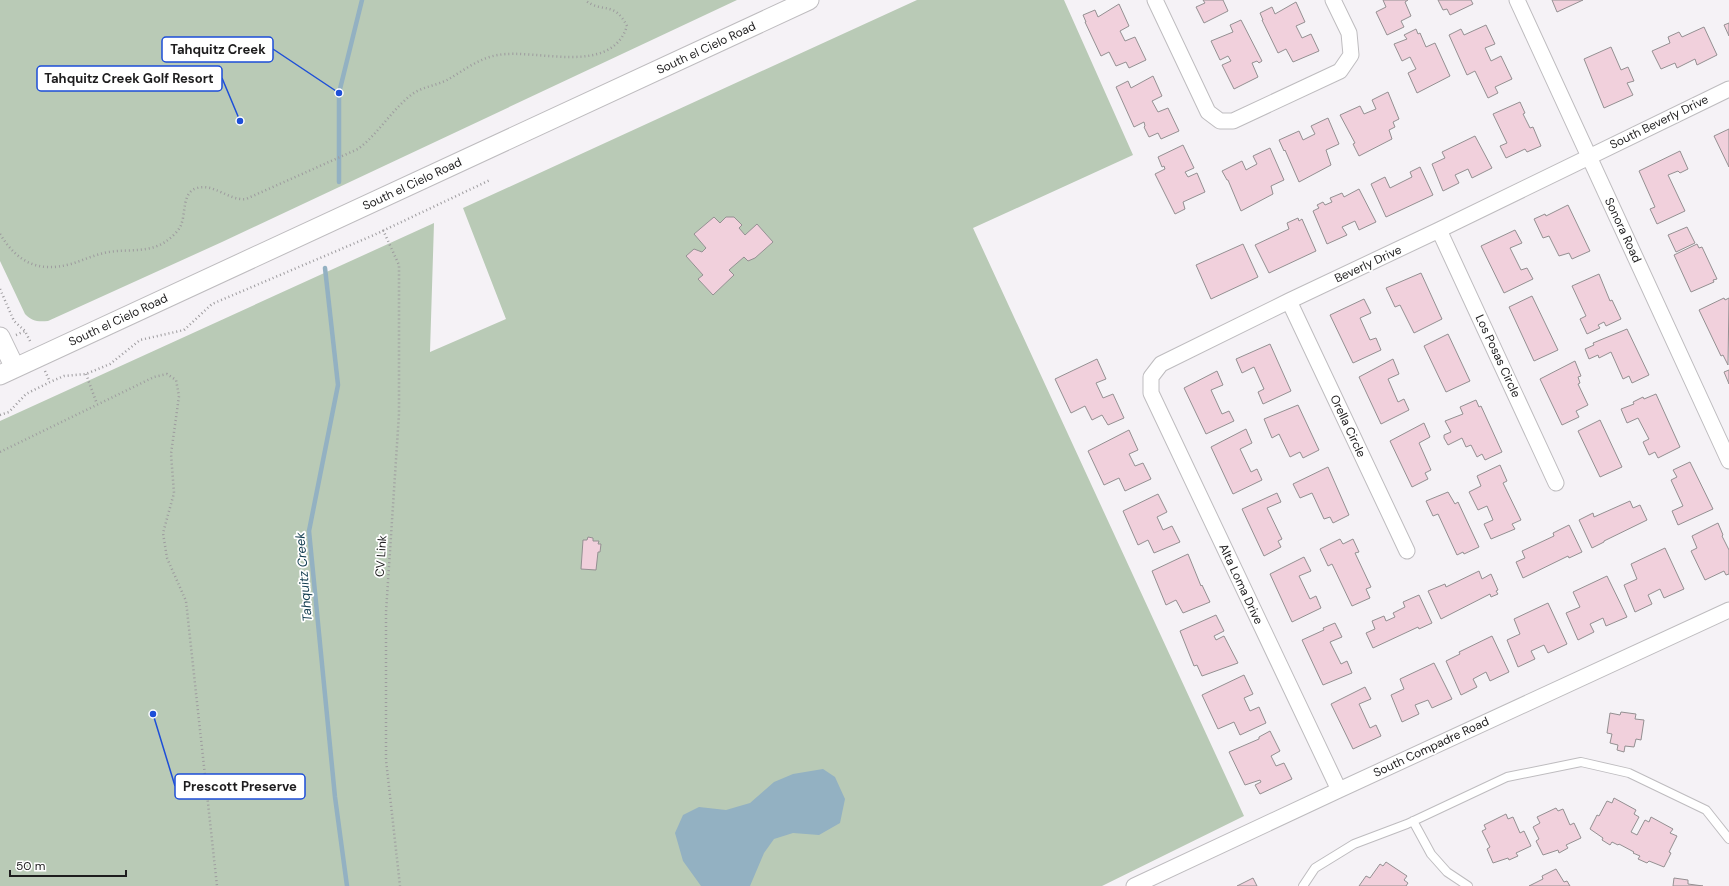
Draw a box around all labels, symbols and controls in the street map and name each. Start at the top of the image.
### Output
street label: South el Cielo Road [654,18,758,78]
callout: Tahquitz Creek [162,37,273,62]
text: Tahquitz Creek [170,41,266,58]
callout: Tahquitz Creek Golf Resort [37,66,222,91]
text: Tahquitz Creek Golf Resort [44,70,214,87]
street label: South Beverly Drive [1607,91,1711,153]
street label: South el Cielo Road [360,154,464,214]
street label: Sonora Road [1601,195,1645,265]
street label: Beverly Drive [1332,241,1404,286]
street label: South el Cielo Road [66,290,170,350]
street label: Los Posas Circle [1472,312,1524,400]
street label: Orella Circle [1326,392,1370,460]
water label: Tahquitz Creek [291,531,316,623]
street label: CV Link [372,535,390,577]
street label: Alta Loma Drive [1215,541,1267,627]
street label: South Compadre Road [1371,713,1491,781]
callout: Prescott Preserve [175,774,305,799]
text: Prescott Preserve [183,778,297,795]
scale bar [10,852,126,878]
text: 50 m [16,858,45,874]

